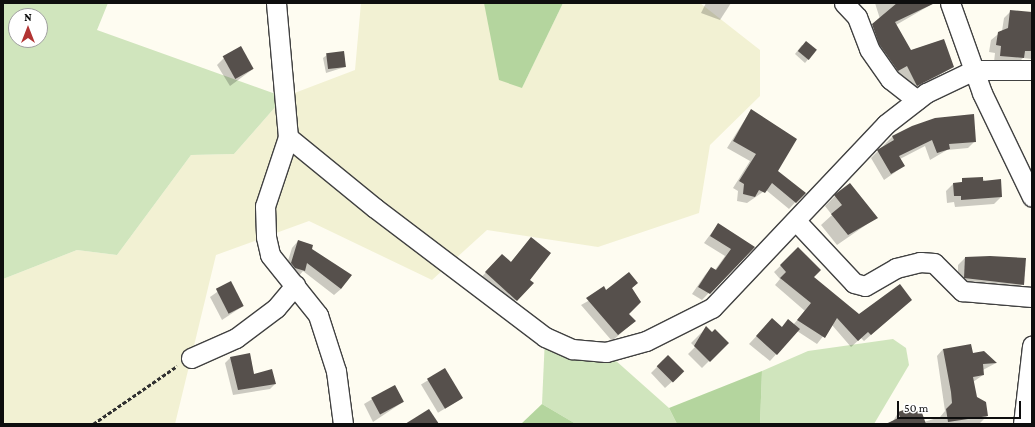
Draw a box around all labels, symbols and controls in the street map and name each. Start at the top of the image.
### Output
north arrow [8,8,48,48]
text: N [24,11,32,23]
scale bar [899,393,1023,419]
text: 50 m [904,401,928,415]

